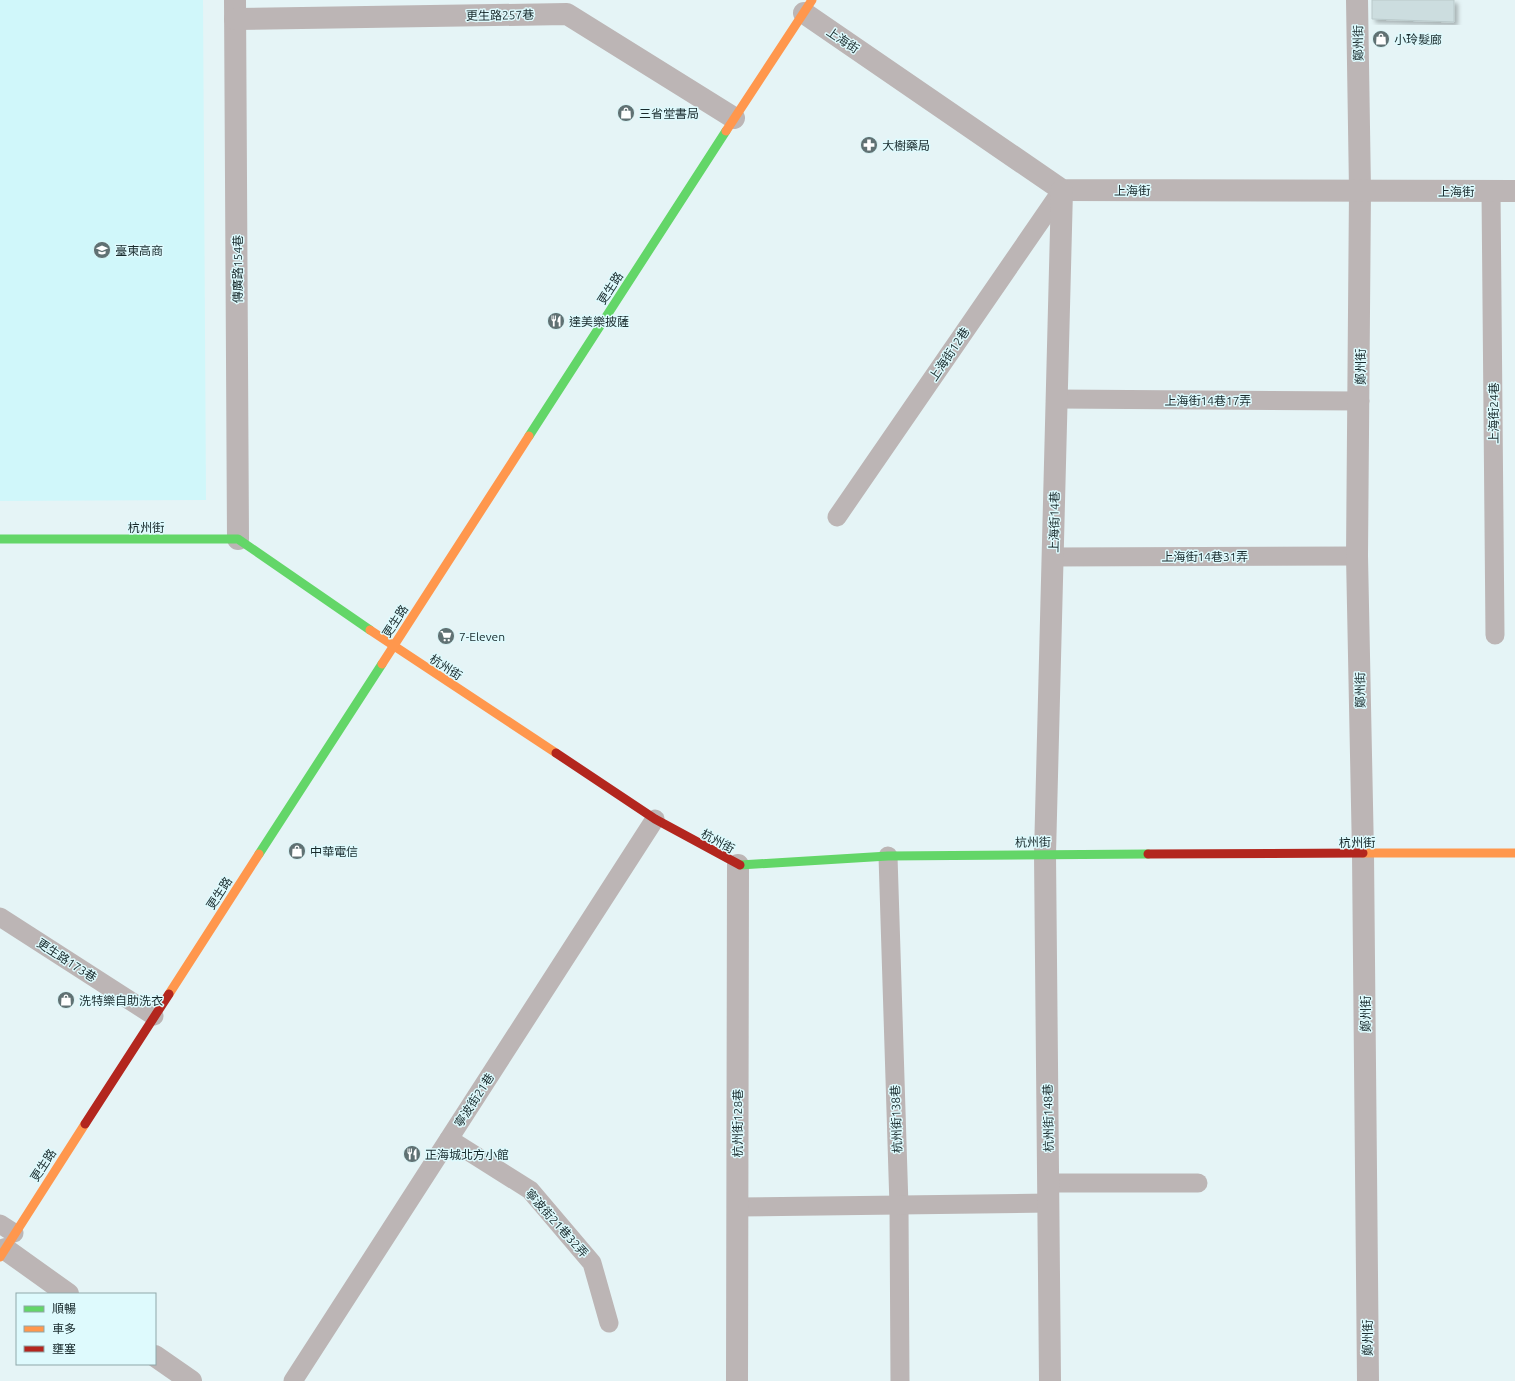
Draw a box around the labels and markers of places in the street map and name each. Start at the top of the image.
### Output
shop icon: 小玲髮廊 [1371,29,1391,49]
place label: 小玲髮廊 [1394,33,1442,46]
shop icon: 三省堂書局 [616,103,636,123]
place label: 三省堂書局 [639,107,699,120]
pharmacy icon: 大樹藥局 [859,135,879,155]
place label: 大樹藥局 [882,139,930,152]
school or university icon: 臺東高商 [92,240,112,260]
place label: 臺東高商 [115,244,163,257]
restaurant icon: 達美樂披薩 [546,311,566,331]
place label: 達美樂披薩 [569,315,629,328]
supermarket icon: 7-Eleven [436,626,456,646]
place label: 7-Eleven [459,630,505,643]
shop icon: 中華電信 [287,841,307,861]
place label: 中華電信 [310,845,358,858]
shop icon: 洗特樂自助洗衣 [56,990,76,1010]
place label: 洗特樂自助洗衣 [79,994,163,1007]
restaurant icon: 正海城北方小館 [402,1144,422,1164]
place label: 正海城北方小館 [425,1148,509,1161]

